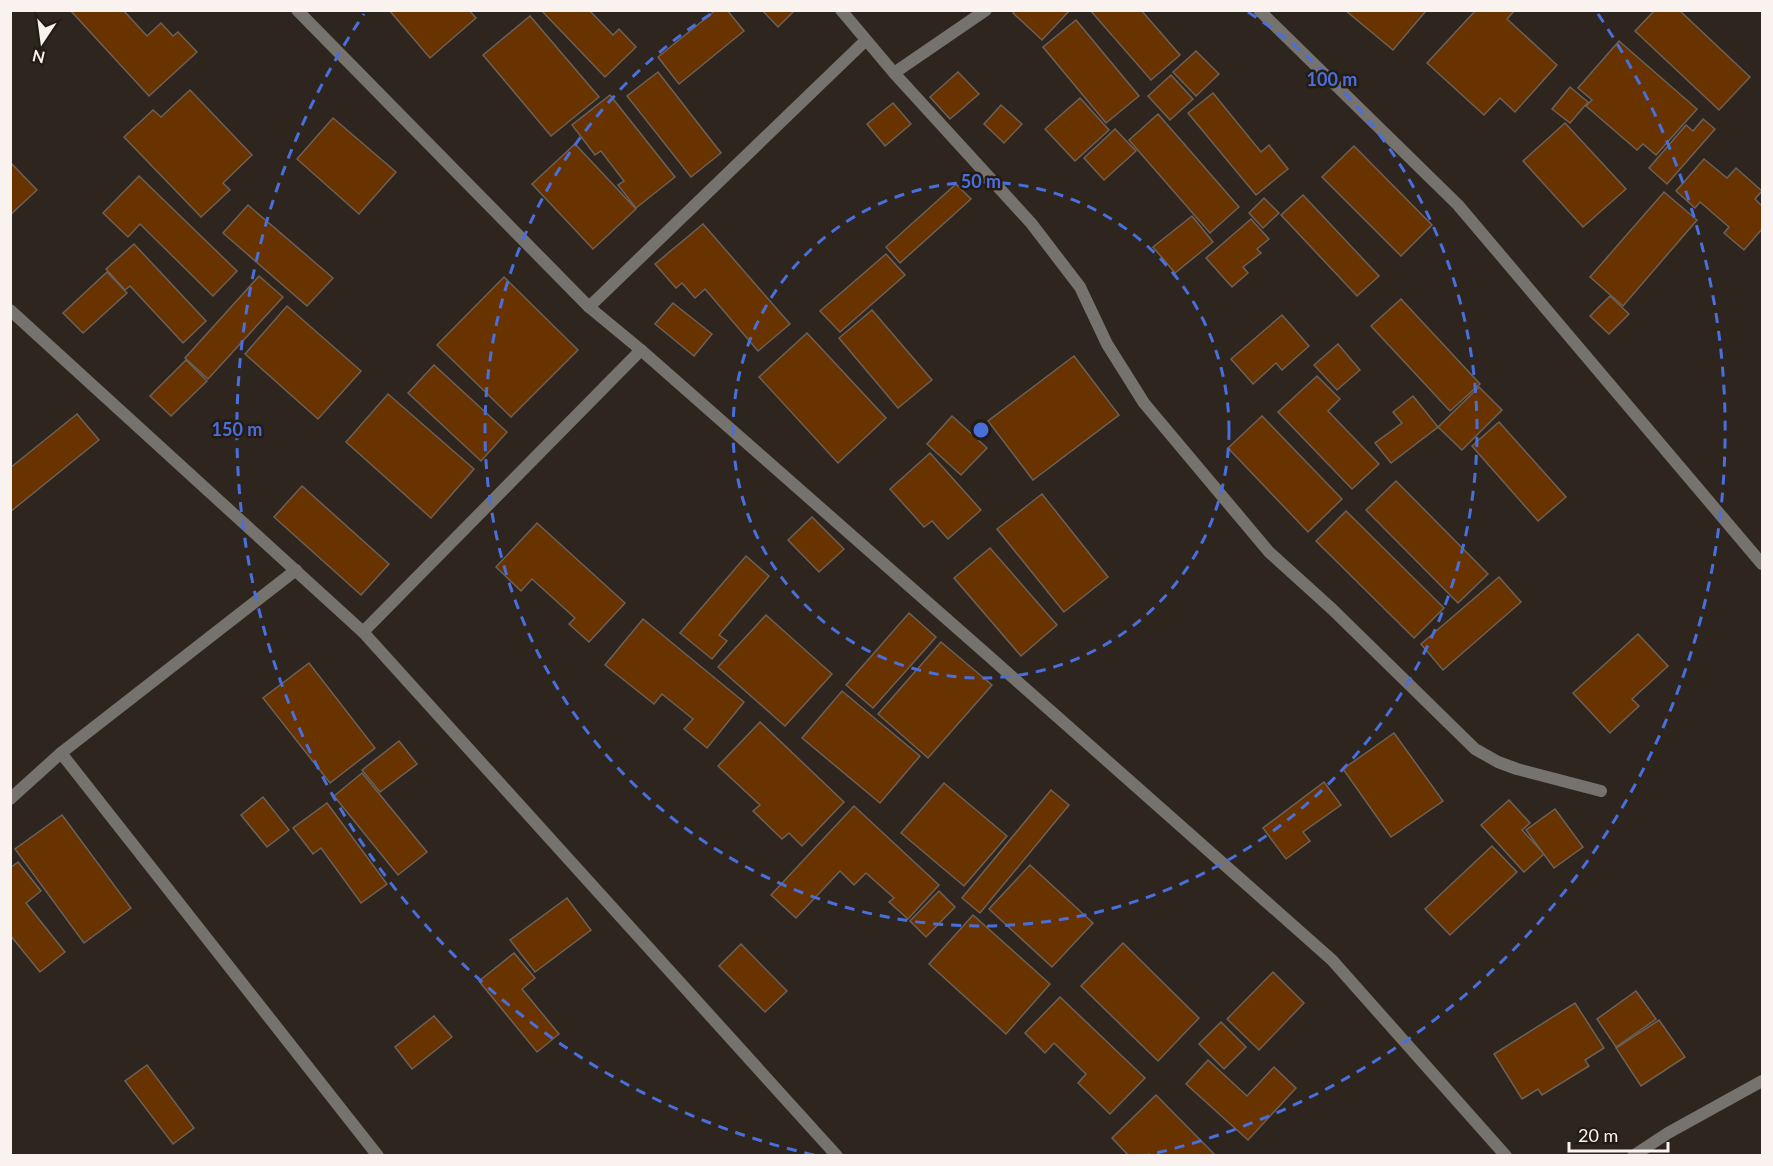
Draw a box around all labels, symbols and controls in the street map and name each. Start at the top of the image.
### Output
north arrow [12,12,72,72]
text: N [30,46,47,68]
text: 100 m [1307,68,1357,90]
text: 50 m [961,170,1001,192]
text: 150 m [212,418,262,440]
centre of rings [971,420,991,440]
scale bar [1569,1115,1668,1153]
text: 20 m [1578,1124,1618,1146]

